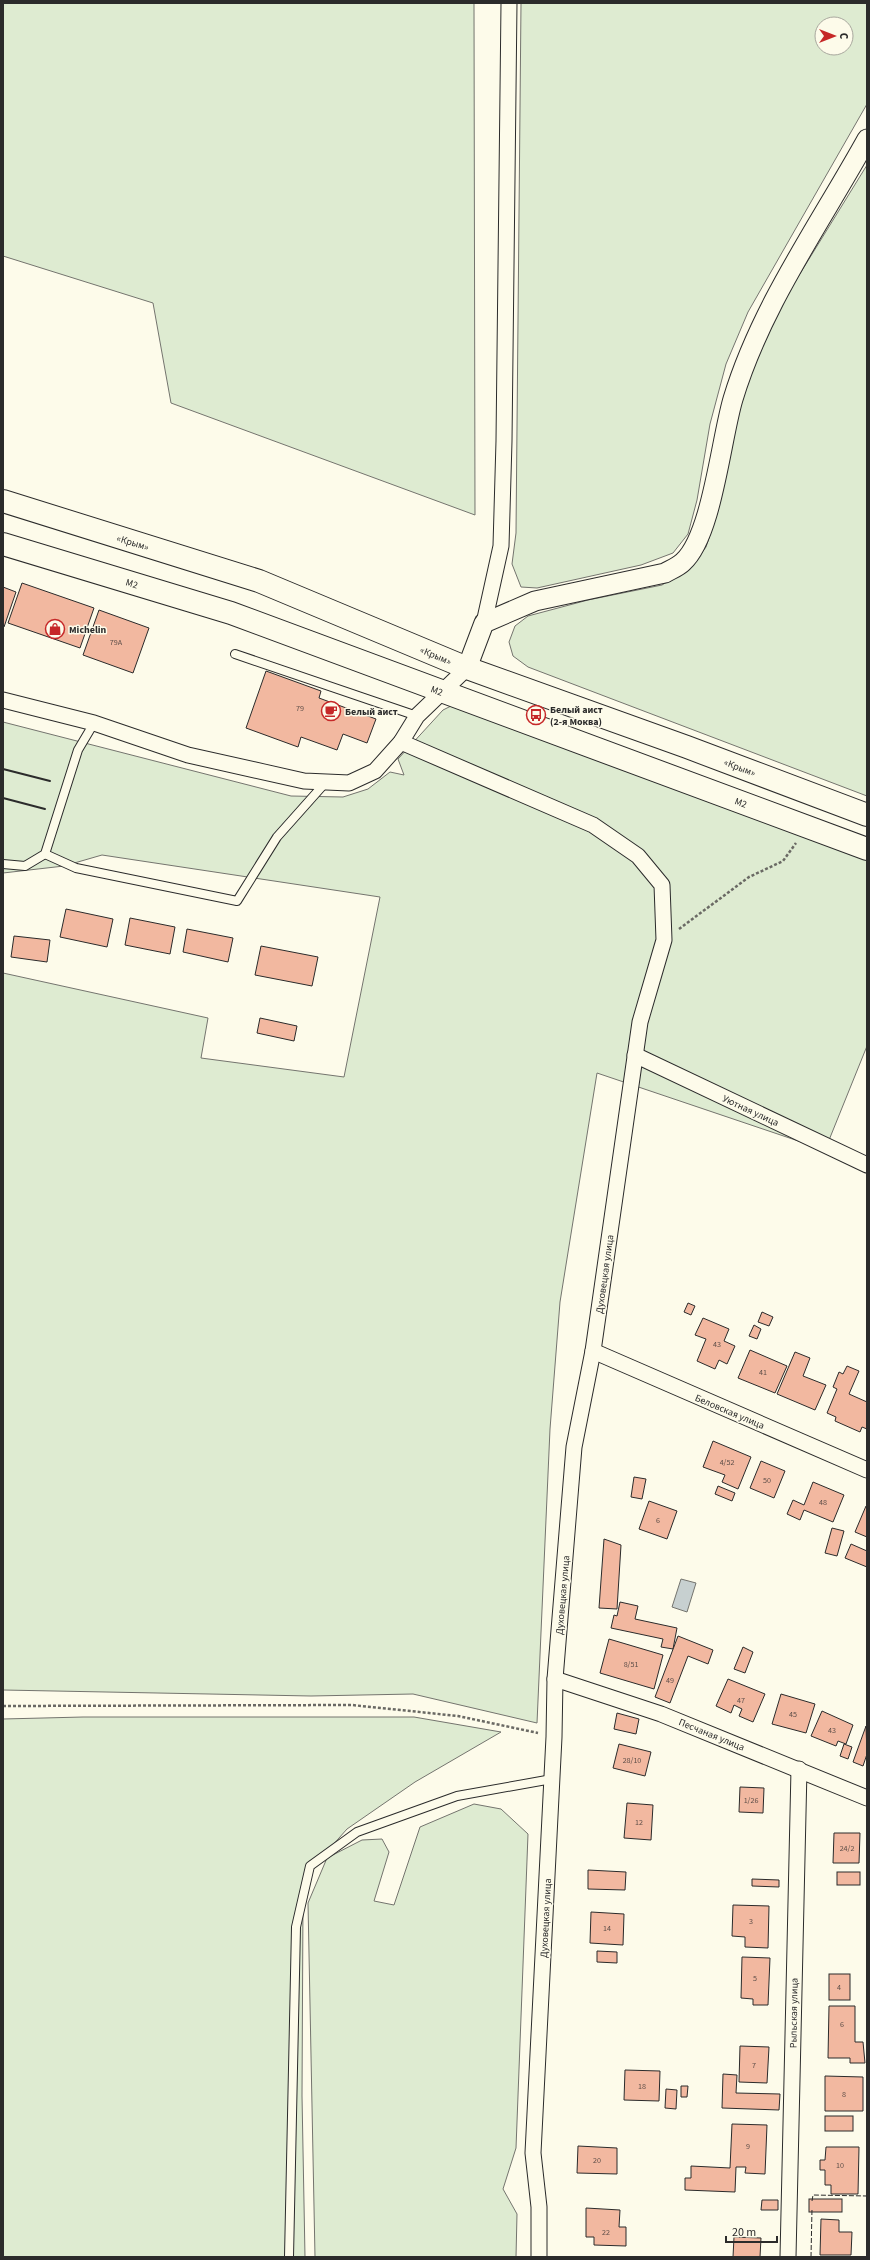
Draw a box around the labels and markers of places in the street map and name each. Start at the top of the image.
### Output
shop icon: Michelin [44,618,66,640]
place label: Michelin [69,623,107,637]
cafe icon: Белый аист [320,700,342,722]
place label: Белый аист (2-я Моква) [550,703,603,729]
bus stop icon: Белый аист (2-я Моква) [525,704,547,726]
place label: Белый аист [345,705,398,719]

